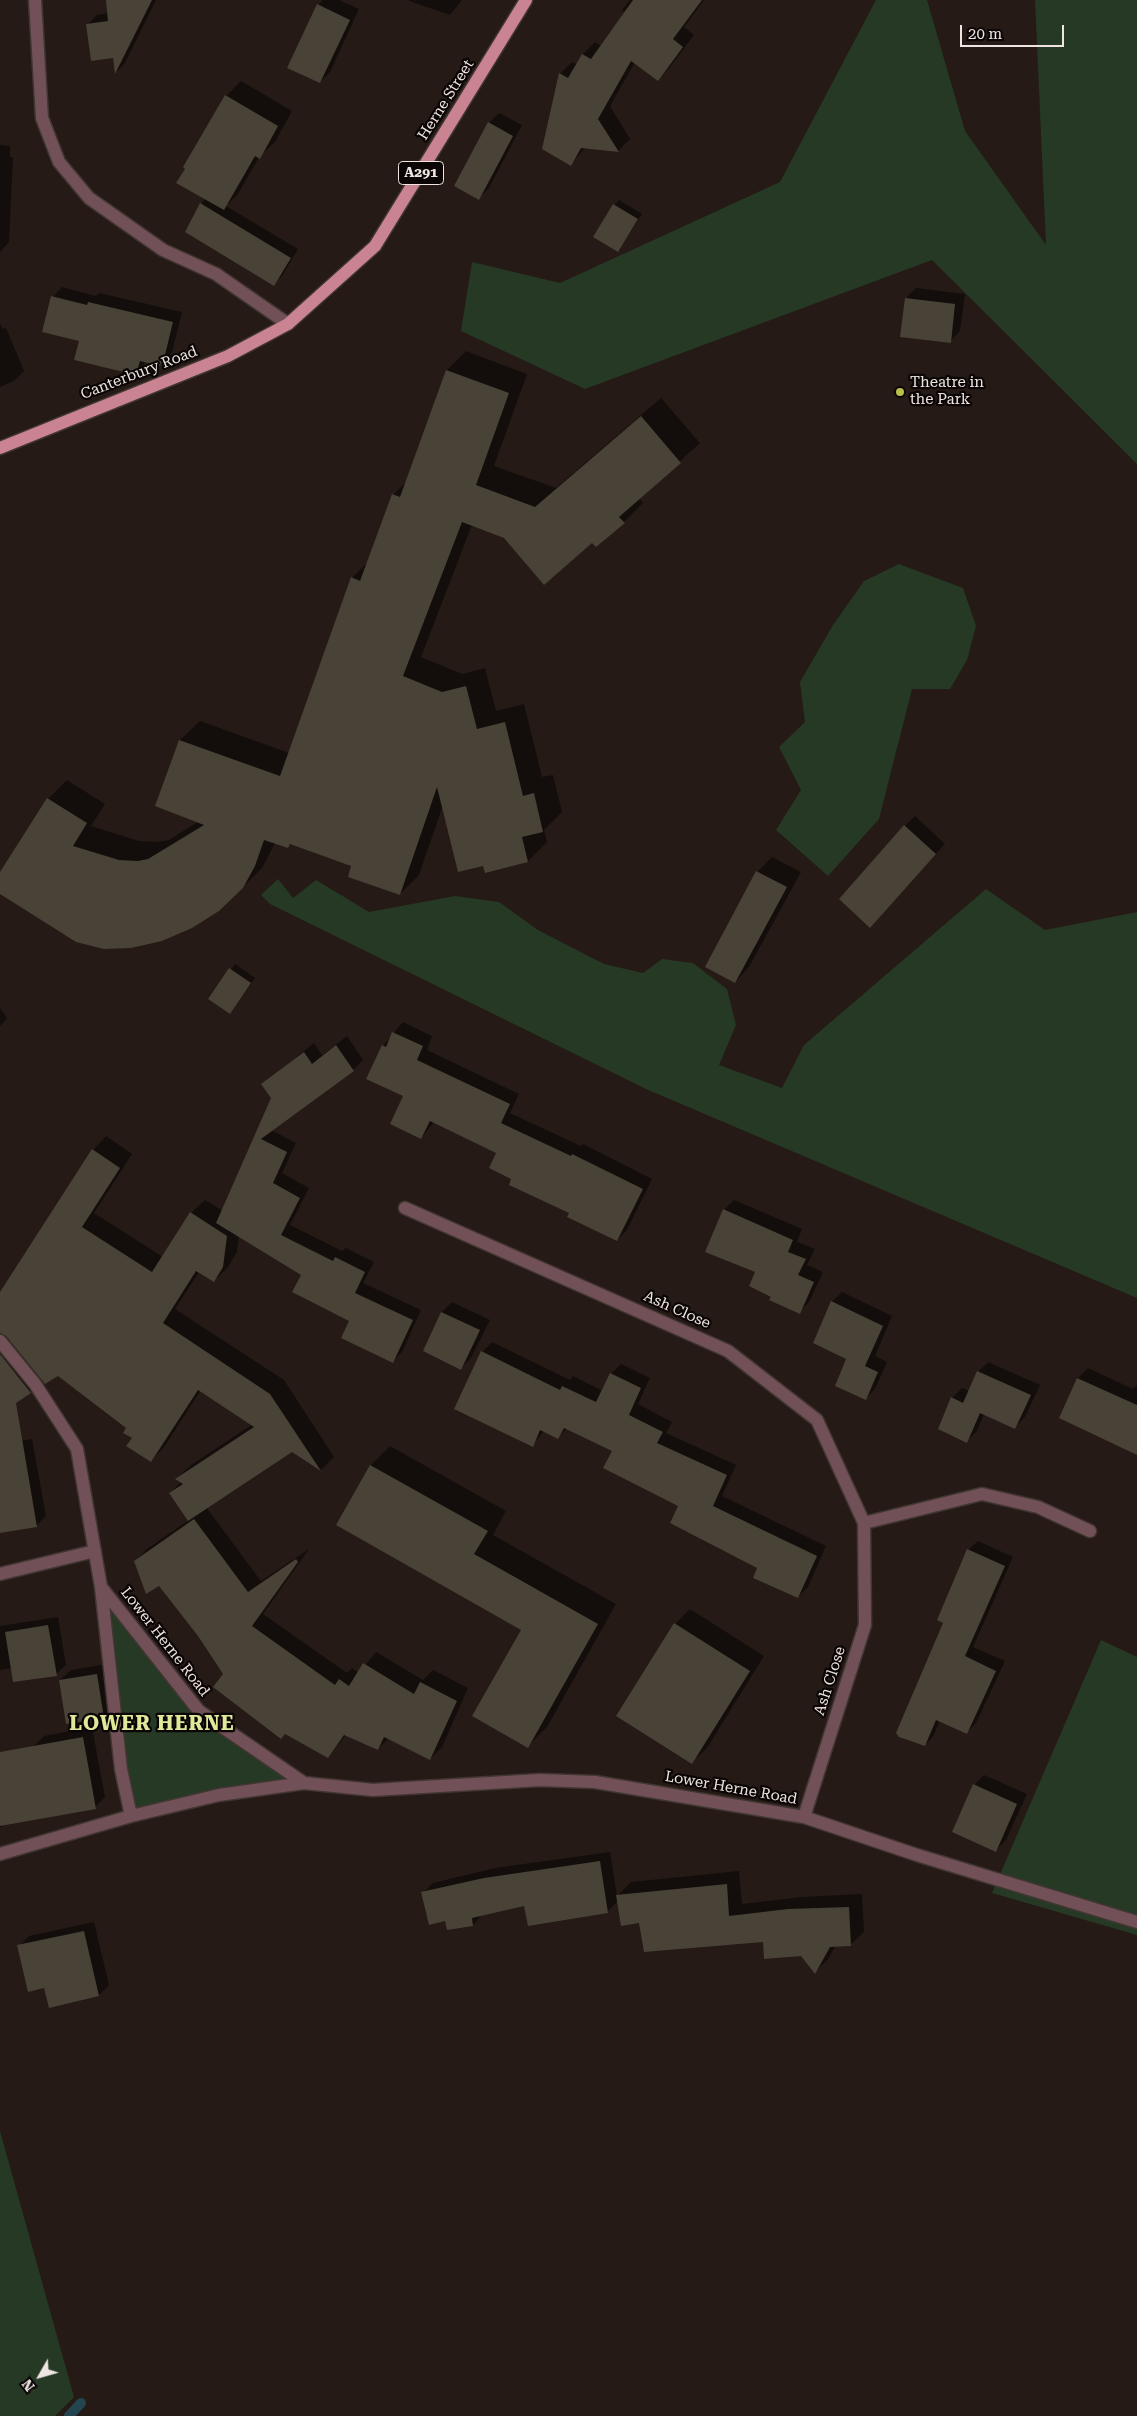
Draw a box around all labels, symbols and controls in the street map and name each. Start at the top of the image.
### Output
scale bar [962,15,1066,47]
text: 20 m [968,25,1002,43]
street label: Herne Street [414,56,478,144]
road number: A291 [398,162,444,184]
street label: Canterbury Road [78,342,200,404]
place label: Theatre in the Park [910,374,984,409]
marker: Theatre in the Park [894,386,906,398]
street label: Ash Close [641,1287,713,1333]
street label: Lower Herne Road [117,1584,213,1700]
street label: Ash Close [810,1644,850,1718]
district label: LOWER HERNE [68,1712,236,1736]
street label: Lower Herne Road [664,1768,798,1808]
north arrow [15,2351,65,2401]
text: N [19,2376,38,2394]

